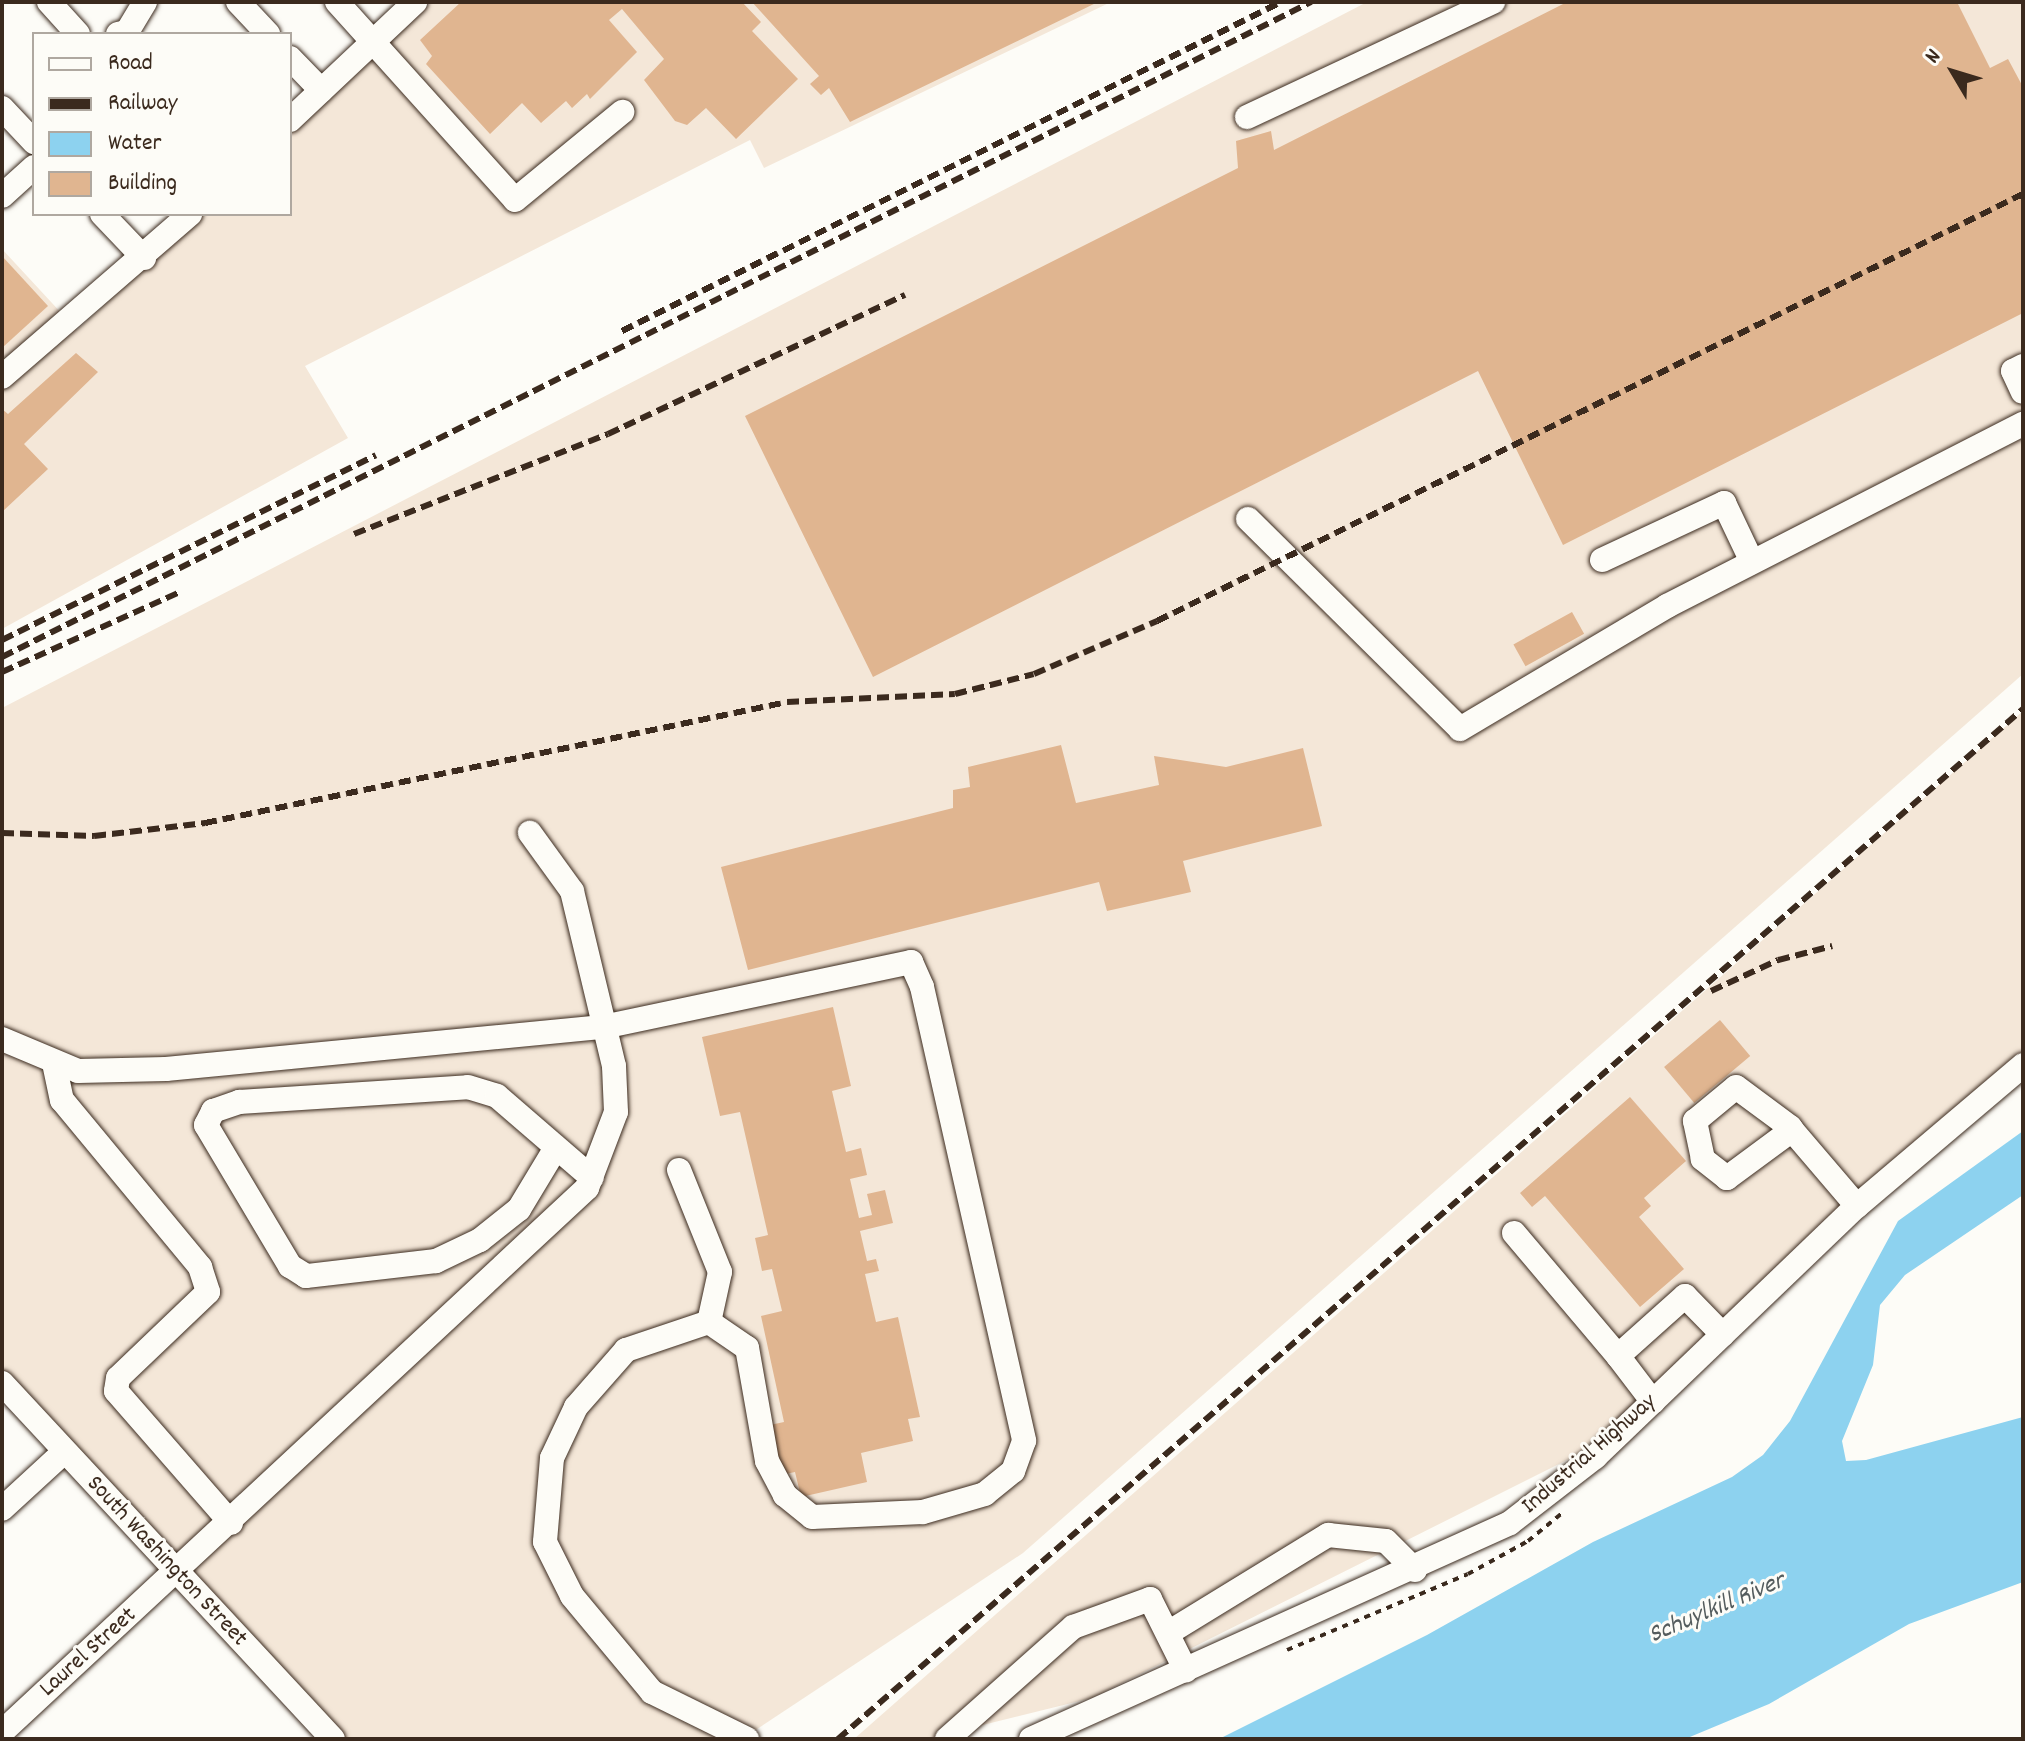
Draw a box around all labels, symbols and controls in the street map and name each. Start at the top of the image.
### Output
legend [32,32,292,216]
north arrow [1913,32,1993,112]
text: N [1918,43,1949,71]
text: Road [108,47,153,81]
text: Railway [108,87,177,121]
text: Water [108,127,161,161]
text: Building [108,167,177,201]
street label: Industrial Highway [1517,1389,1663,1521]
street label: South Washington Street [79,1470,253,1654]
water label: Schuylkill River [1644,1566,1790,1652]
street label: Laurel Street [35,1602,143,1704]

